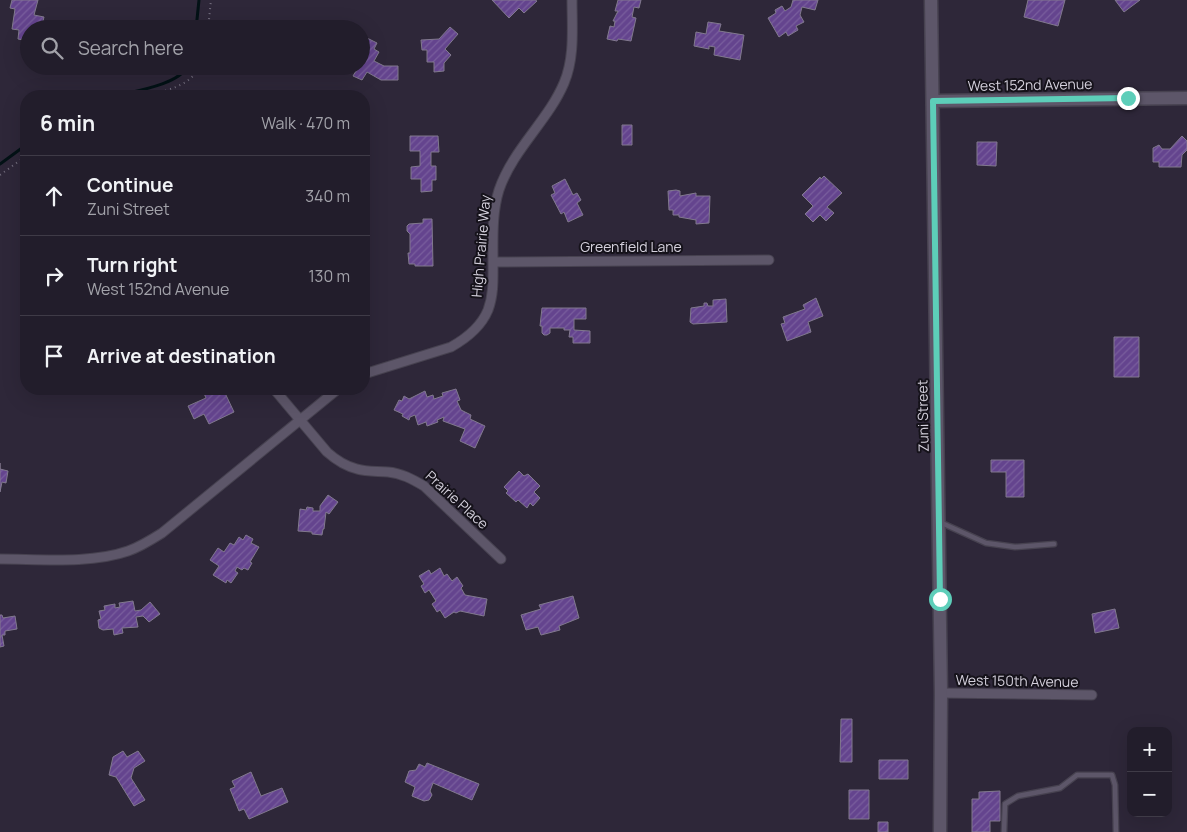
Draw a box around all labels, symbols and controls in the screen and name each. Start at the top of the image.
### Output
search box [20,20,370,75]
icon: search [38,34,66,62]
text: Search here [78,35,184,61]
street label: West 152nd Avenue [968,74,1092,95]
route end [1117,87,1140,110]
text: 6 min [40,109,95,137]
text: Walk · 470 m [261,112,350,134]
text: Continue [87,172,173,198]
icon: ahead [40,182,68,210]
text: 340 m [305,185,350,207]
street label: High Prairie Way [467,193,495,298]
text: Zuni Street [87,198,170,220]
street label: Greenfield Lane [580,237,682,256]
text: Turn right [87,252,177,278]
icon: right [40,262,68,290]
text: 130 m [308,265,350,287]
text: West 152nd Avenue [87,278,229,300]
icon: arrive [40,342,68,370]
text: Arrive at destination [87,343,276,369]
street label: Zuni Street [912,379,933,452]
street label: Prairie Place [422,466,493,533]
route start [929,588,952,611]
street label: West 150th Avenue [955,670,1079,691]
map controls [1127,727,1172,817]
button: + [1127,727,1172,772]
button: − [1127,772,1172,817]

